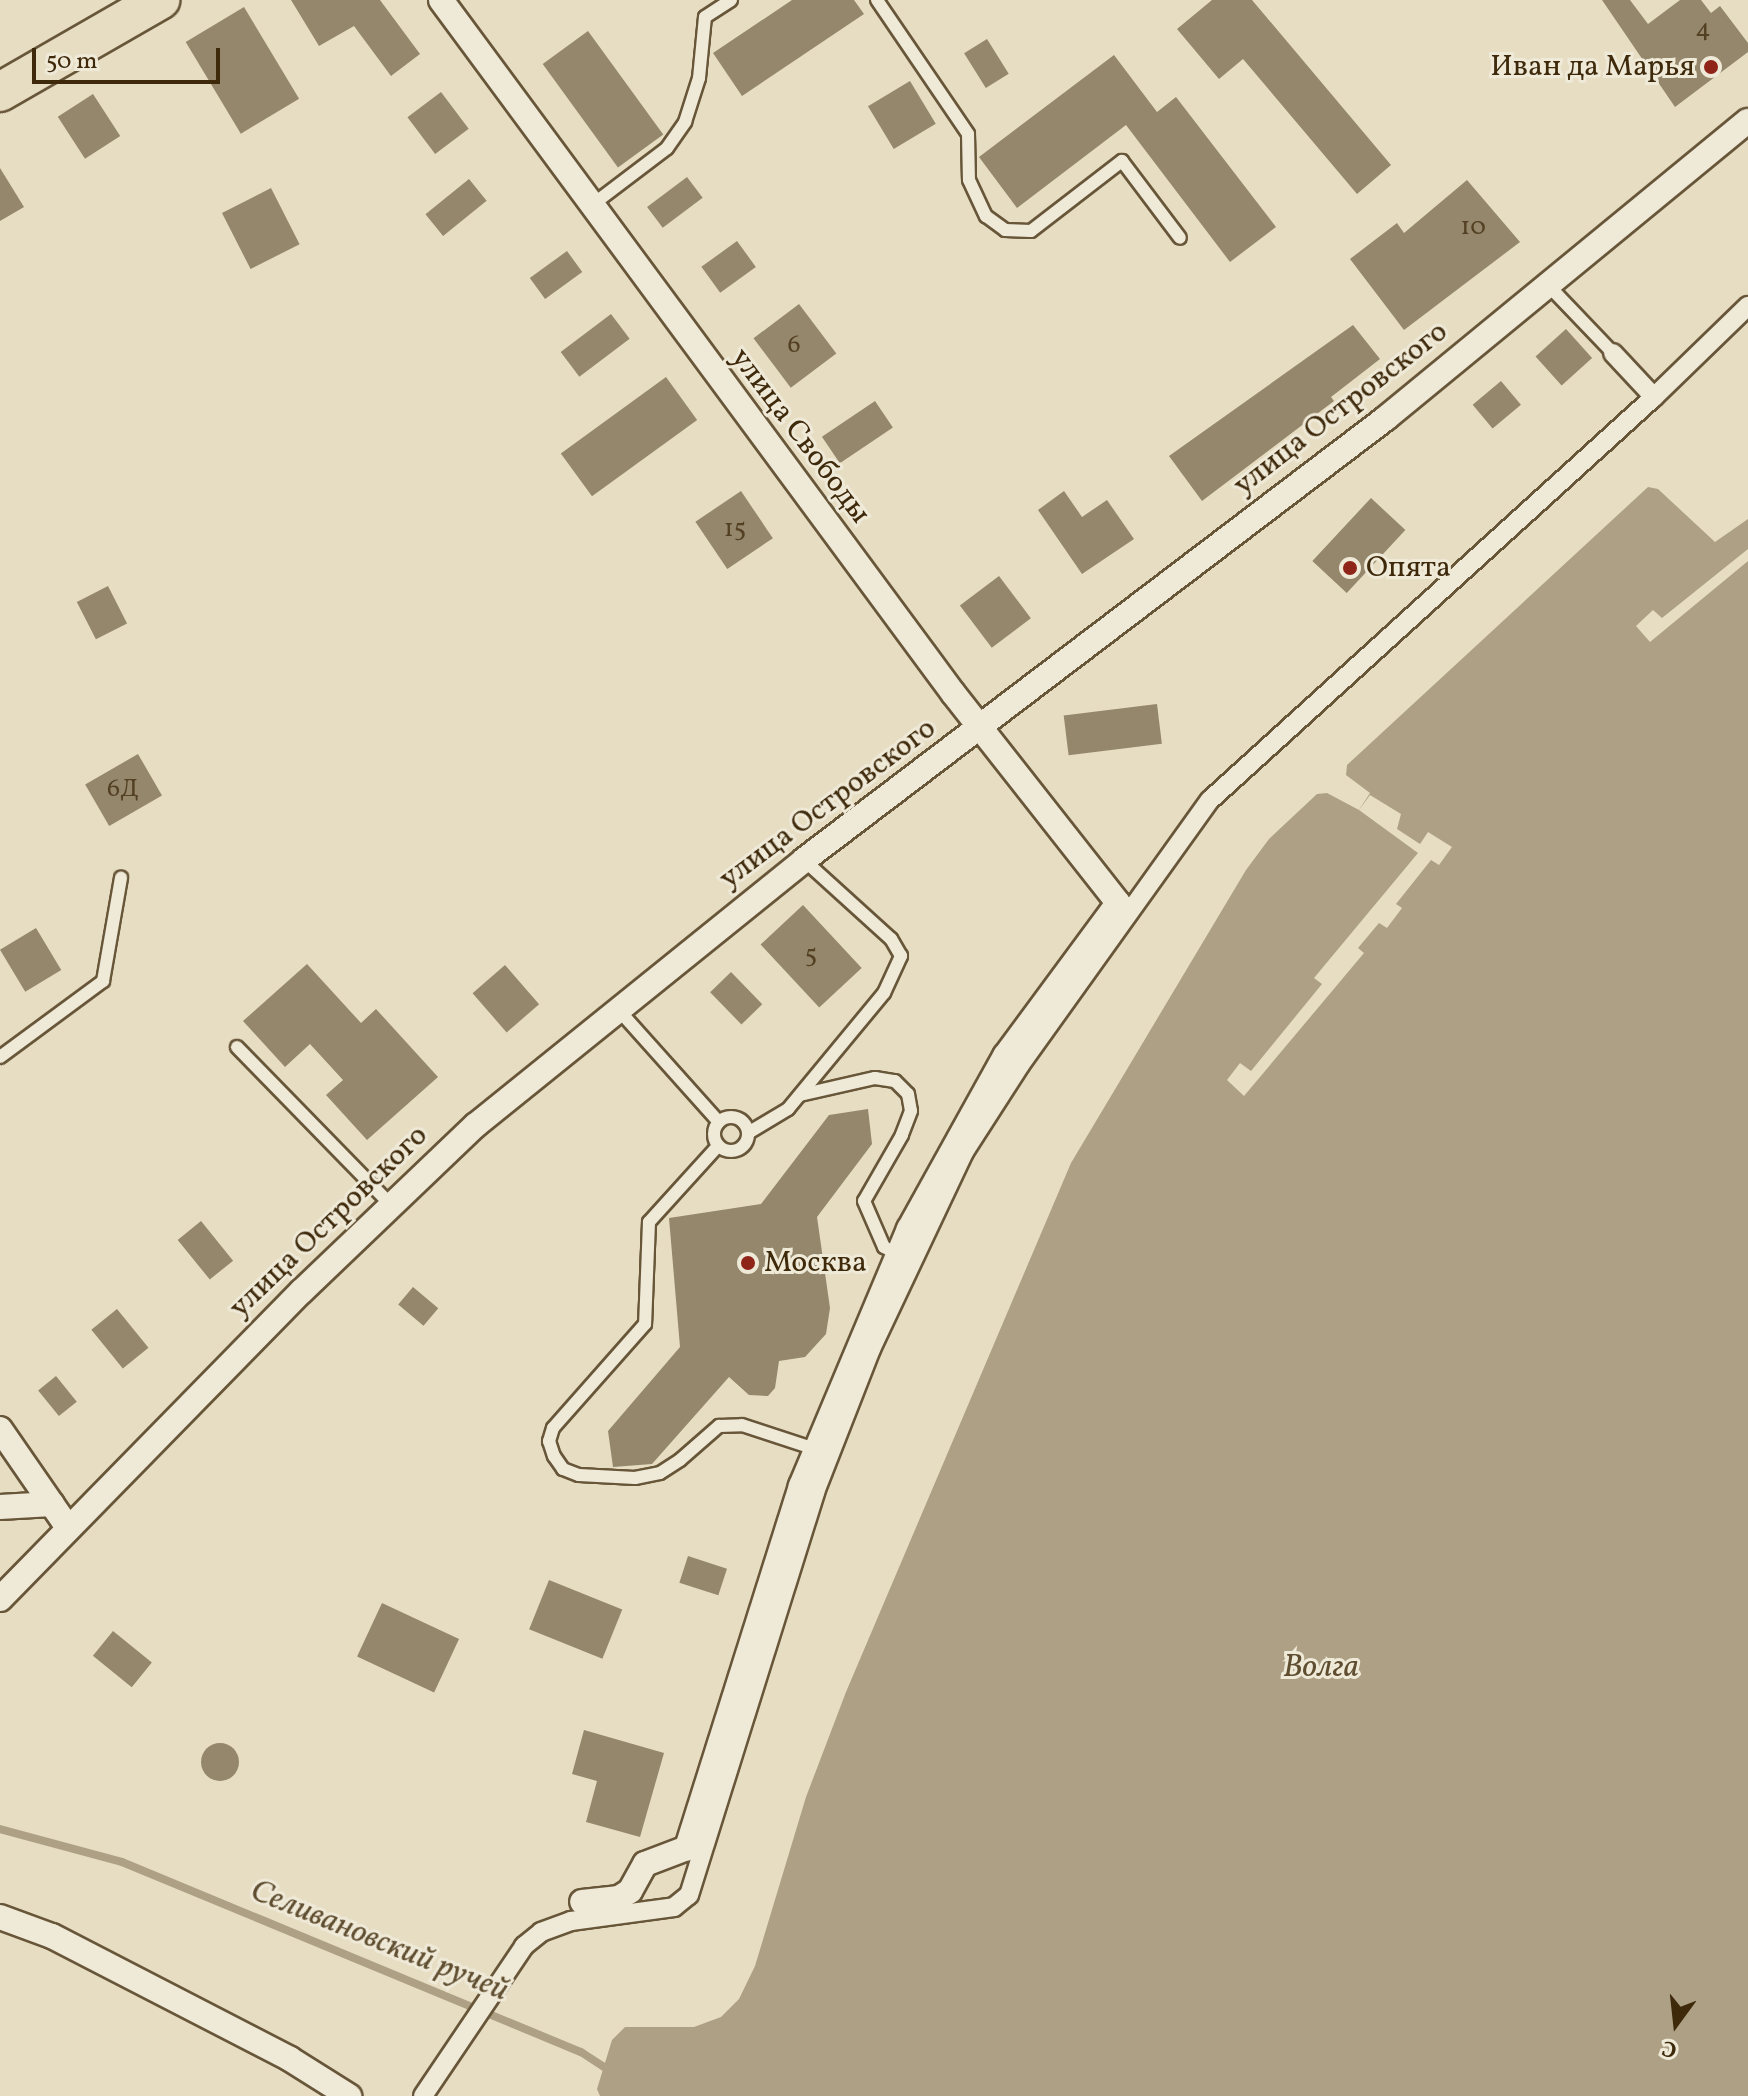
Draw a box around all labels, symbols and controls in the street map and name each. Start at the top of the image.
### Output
house number: 4 [1695,14,1711,46]
scale bar [36,32,224,82]
text: 50 m [46,45,98,79]
place label: Иван да Марья [1490,49,1695,85]
marker: Иван да Марья [1702,58,1720,76]
house number: 10 [1460,212,1486,244]
street label: улица Островского [1227,314,1455,504]
house number: 6 [787,330,801,362]
street label: улица Свободы [722,341,878,531]
house number: 15 [724,514,746,546]
place label: Опята [1366,550,1451,586]
marker: Опята [1341,559,1359,577]
street label: улица Островского [713,711,943,897]
house number: 6Д [107,774,139,806]
house number: 5 [805,940,817,972]
street label: улица Островского [222,1118,436,1326]
place label: Москва [764,1245,867,1281]
marker: Москва [739,1254,757,1272]
water label: Волга [1283,1649,1359,1687]
water label: Селивановский ручей [244,1873,514,2011]
north arrow [1636,1984,1716,2064]
text: С [1659,2031,1681,2064]

